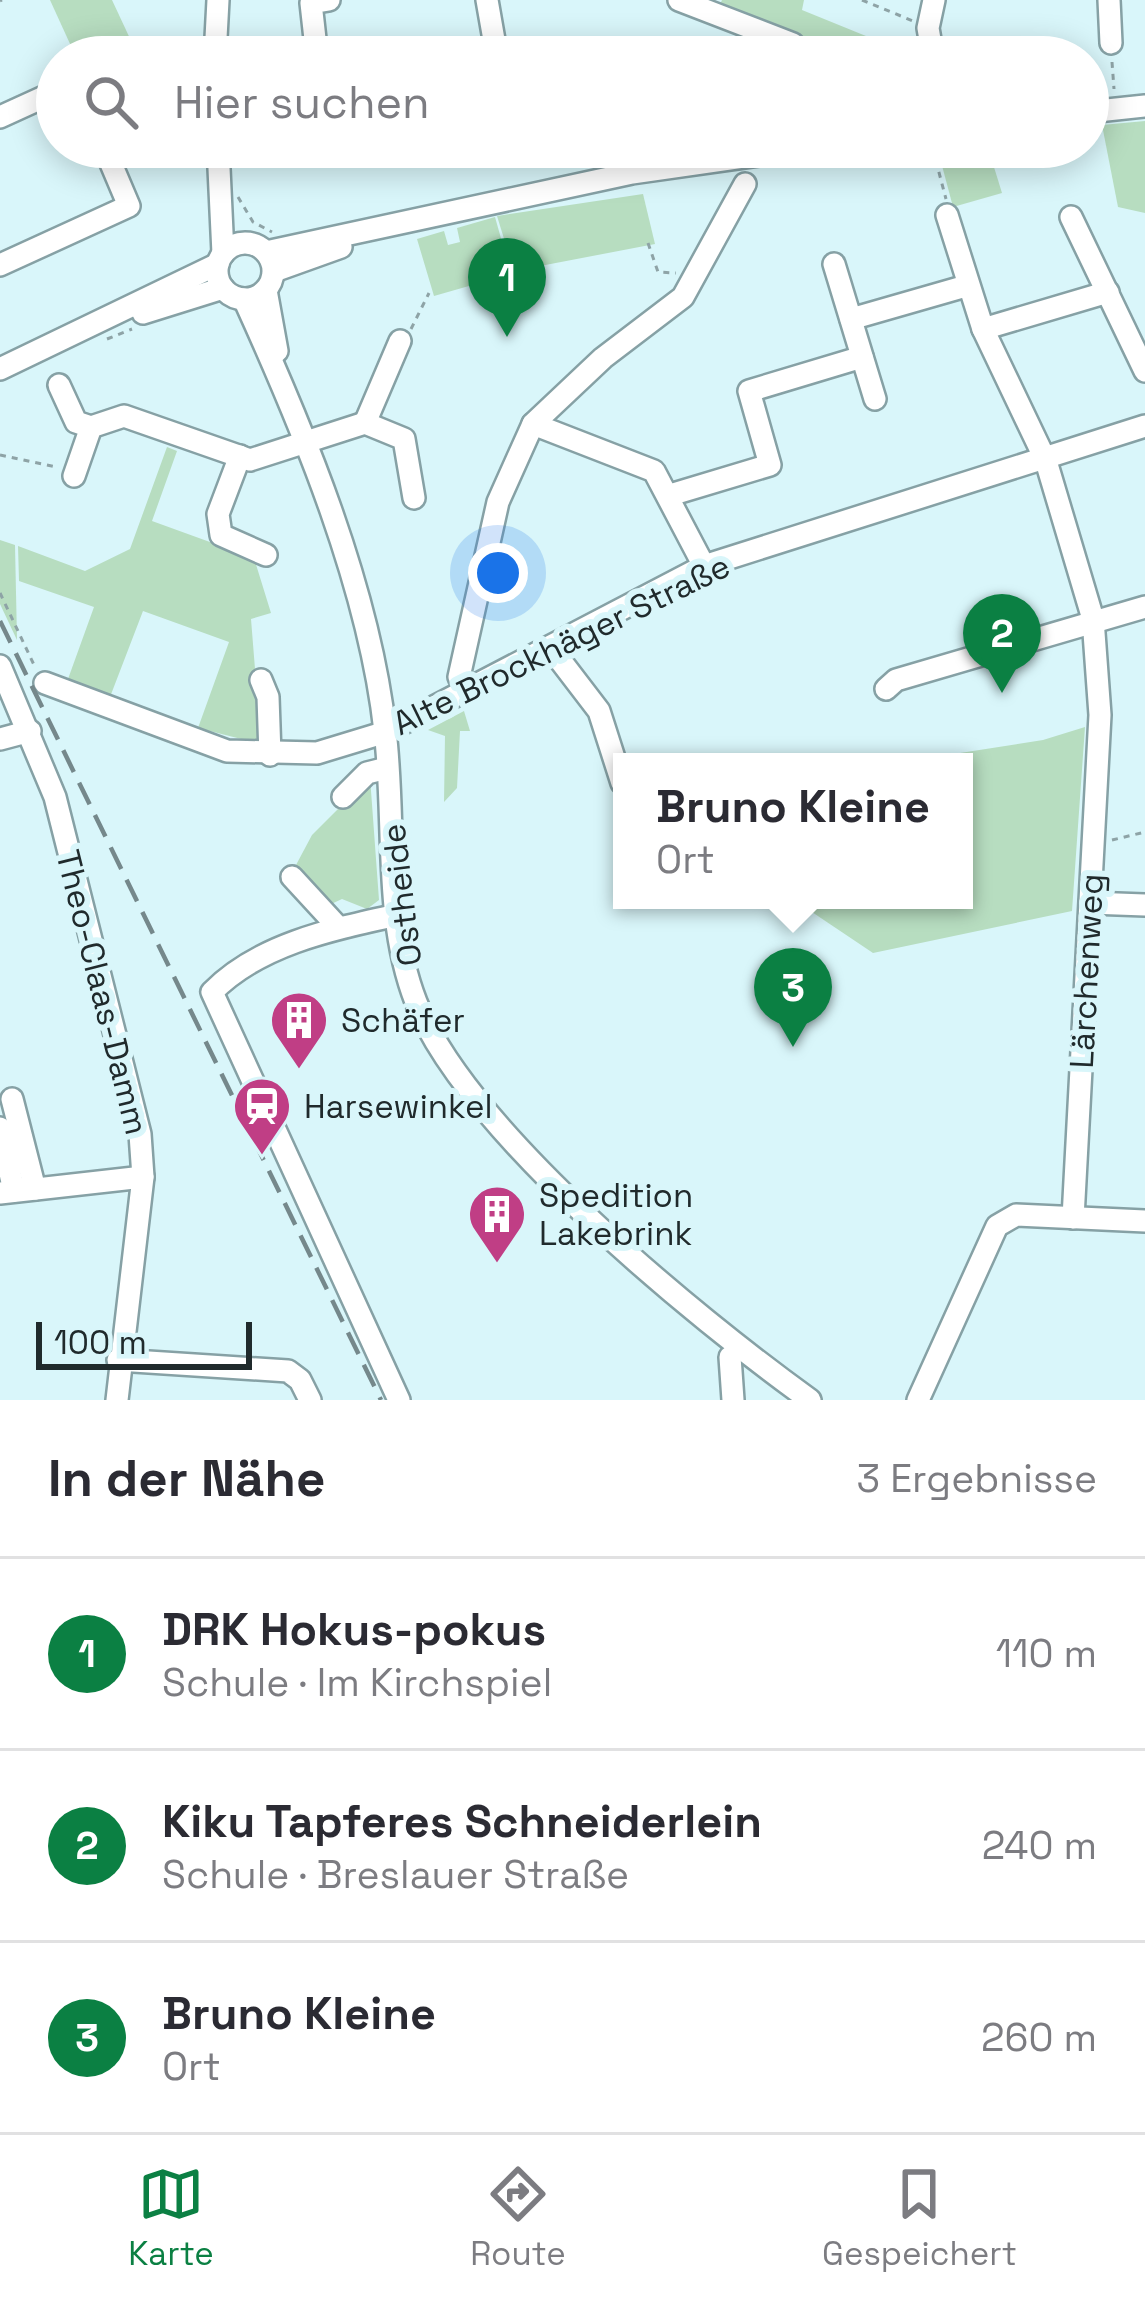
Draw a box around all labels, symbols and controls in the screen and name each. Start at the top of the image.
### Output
search box [36,36,1109,168]
icon: search [78,69,144,135]
text: Hier suchen [174,74,430,131]
pin: 1 [468,238,546,337]
your location [468,543,528,603]
street label: Alte Brockhäger Straße [386,545,737,745]
pin: 2 [963,594,1041,693]
popup [613,753,973,909]
text: Bruno Kleine [656,778,930,835]
street label: Ostheide [372,821,432,968]
text: Ort [656,835,715,884]
street label: Theo-Claas-Damm [46,846,158,1139]
street label: Lärchenweg [1061,872,1113,1070]
pin: 3 [754,948,832,1047]
building icon: Schäfer [268,989,330,1071]
place label: Schäfer [341,1000,465,1042]
station icon: Harsewinkel [231,1075,293,1157]
place label: Harsewinkel [304,1086,493,1128]
place label: Spedition Lakebrink [539,1175,693,1255]
building icon: Spedition Lakebrink [466,1183,528,1265]
scale bar [36,1316,252,1369]
text: 100 m [54,1322,147,1364]
text: In der Nähe [48,1446,325,1511]
text: 3 Ergebnisse [857,1454,1097,1503]
text: DRK Hokus-pokus [162,1601,546,1658]
text: 1 [78,1629,96,1678]
text: 110 m [996,1629,1097,1678]
text: Schule · Im Kirchspiel [162,1658,552,1707]
text: Kiku Tapferes Schneiderlein [162,1793,762,1850]
text: 2 [75,1821,99,1870]
text: 240 m [982,1821,1097,1870]
text: Schule · Breslauer Straße [162,1850,629,1899]
text: Bruno Kleine [162,1985,436,2042]
text: 3 [75,2013,99,2062]
text: 260 m [981,2013,1097,2062]
text: Ort [162,2042,221,2091]
tab: Karte [128,2161,214,2275]
tab: Route [470,2161,566,2275]
tab: Gespeichert [822,2161,1017,2275]

